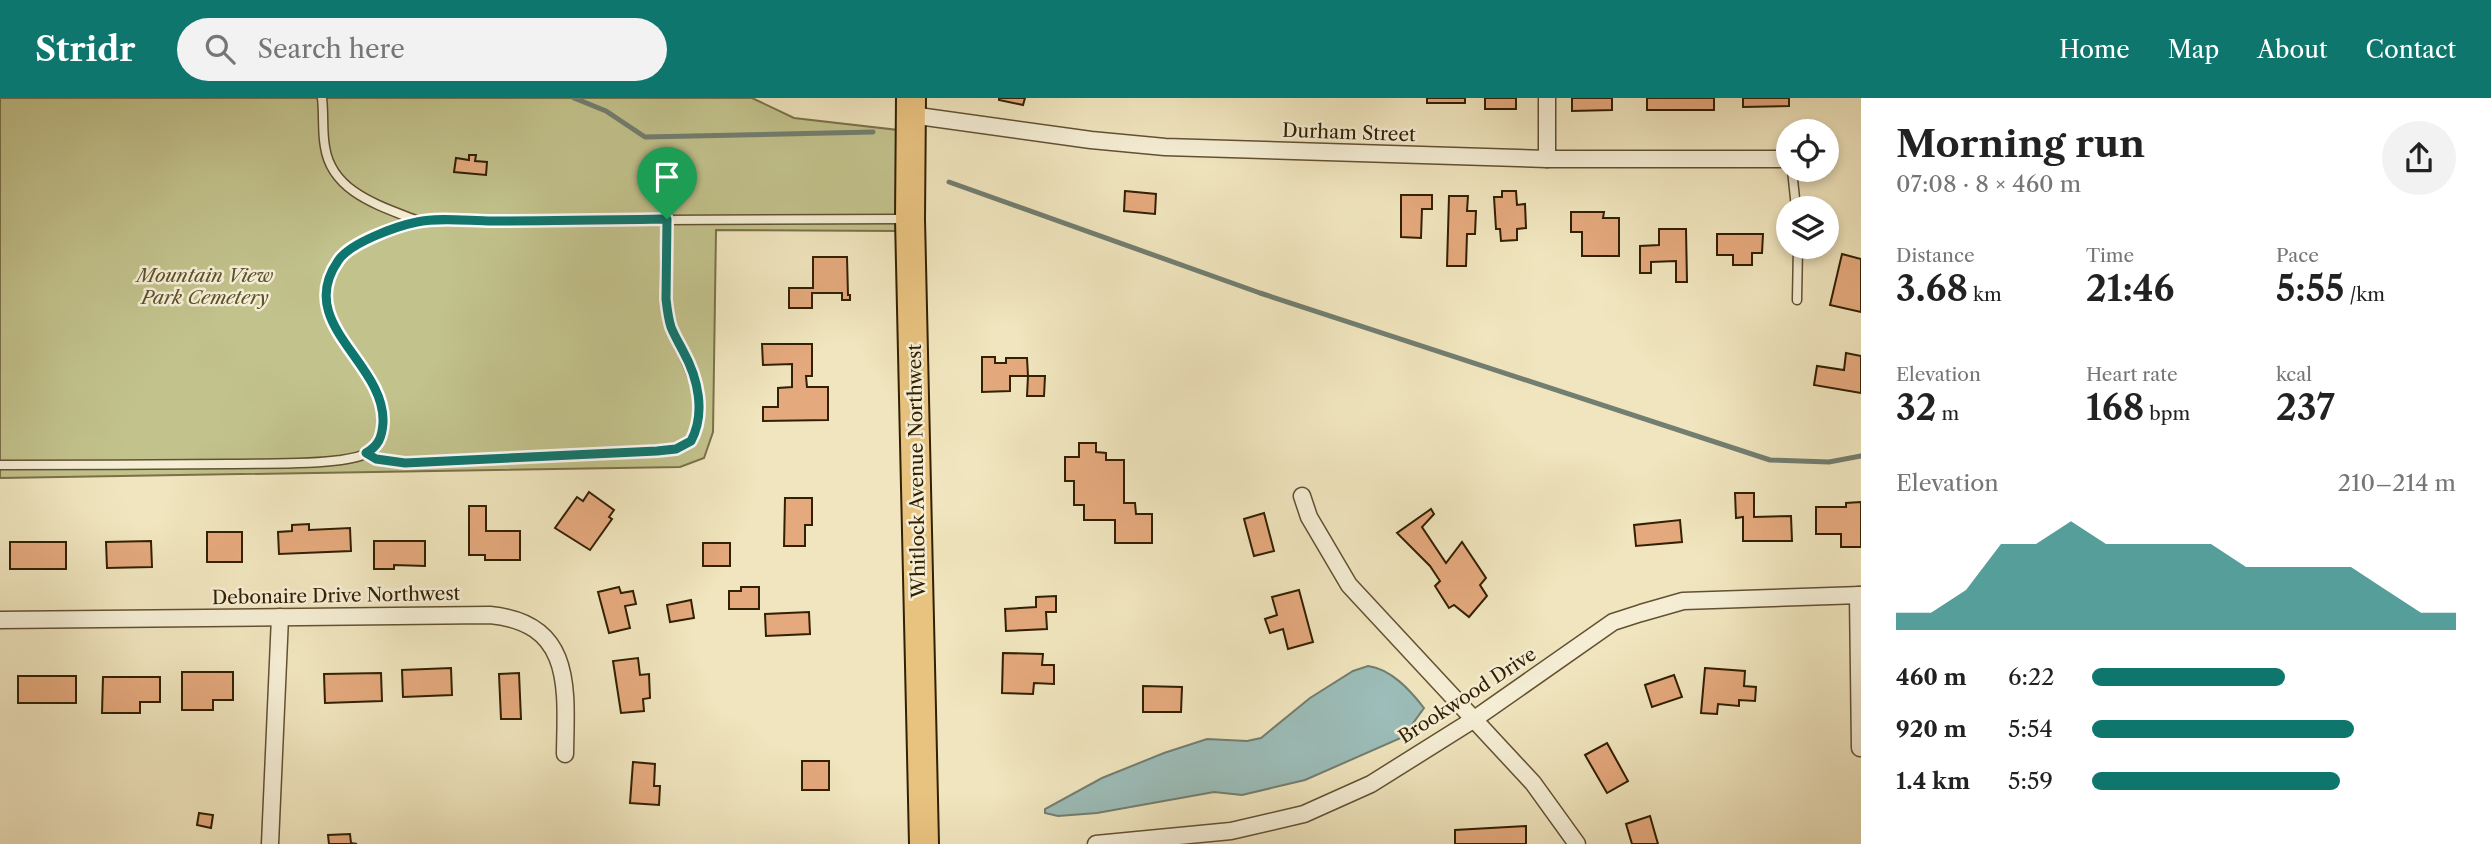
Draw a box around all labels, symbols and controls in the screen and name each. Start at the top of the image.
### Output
search box [177,18,667,81]
text: Stridr [35,29,135,70]
icon: search [201,30,239,68]
text: Search here [257,33,405,65]
text: Home [2059,35,2130,64]
text: Map [2168,35,2219,64]
text: About [2257,35,2328,64]
text: Contact [2366,35,2456,64]
street label: Durham Street [1282,119,1416,146]
map controls [1776,119,1839,259]
button: locate [1776,119,1839,182]
text: Morning run [1896,120,2145,167]
button: share [2382,121,2456,195]
pin [637,147,697,219]
icon: arrive [648,158,686,196]
text: 07:08 · 8 × 460 m [1896,170,2081,198]
button: layers [1776,196,1839,259]
text: Distance [1896,244,1975,267]
text: Time [2086,244,2134,267]
text: Pace [2276,244,2319,267]
park label: Mountain View Park Cemetery [135,264,273,309]
text: 3.68 [1896,267,1968,310]
text: 21:46 [2086,267,2174,310]
text: 5:55 [2276,267,2344,310]
text: km [1968,283,2002,306]
text: /km [2344,283,2385,306]
street label: Whitlock Avenue Northwest [903,343,930,599]
text: Elevation [1896,363,1981,386]
text: Heart rate [2086,363,2178,386]
text: kcal [2276,363,2312,386]
text: 32 [1896,386,1936,429]
text: 168 [2086,386,2144,429]
text: 237 [2276,386,2335,429]
text: m [1936,402,1959,425]
text: bpm [2144,402,2190,425]
text: Elevation [1896,469,1999,497]
text: 210–214 m [2338,469,2456,497]
street label: Debonaire Drive Northwest [212,582,461,609]
street label: Brookwood Drive [1394,642,1540,748]
text: 460 m [1896,663,1967,691]
text: 6:22 [2008,663,2054,691]
text: 920 m [1896,715,1967,743]
text: 5:54 [2008,715,2053,743]
text: 1.4 km [1896,767,1970,795]
text: 5:59 [2008,767,2053,795]

